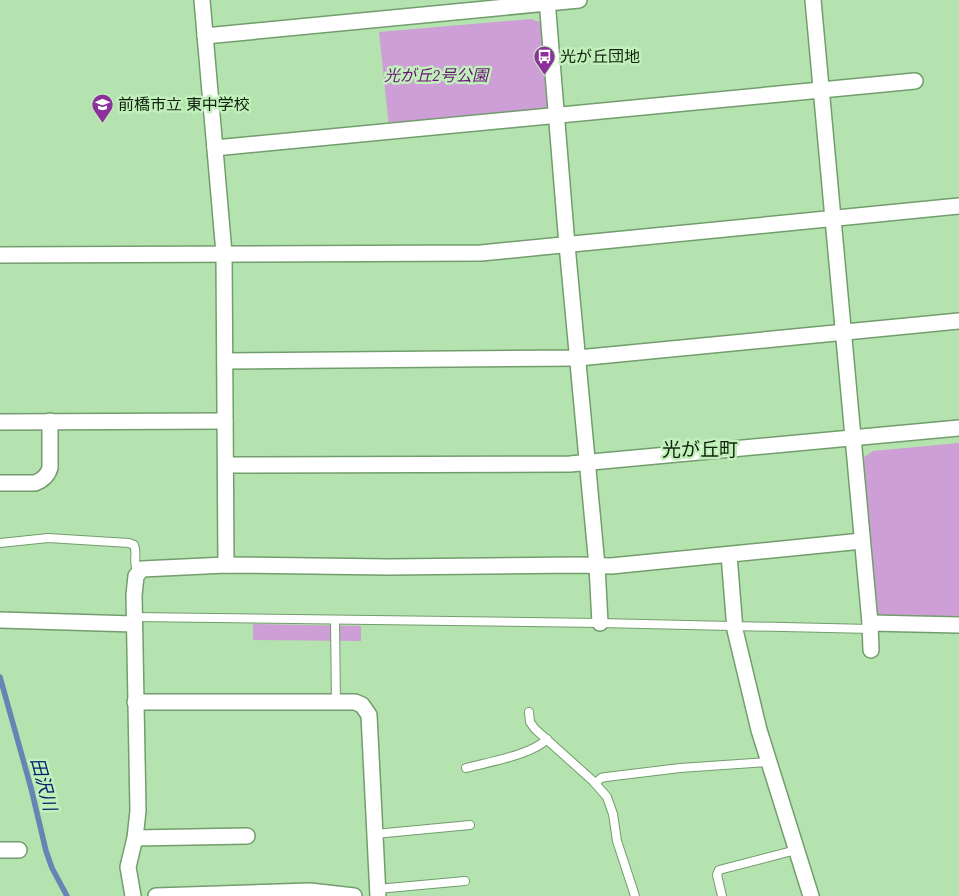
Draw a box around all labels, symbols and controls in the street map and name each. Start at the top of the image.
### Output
bus stop icon: 光が丘団地 [532,44,556,75]
place label: 光が丘団地 [560,45,640,67]
park label: 光が丘2号公園 [384,64,490,86]
school or university icon: 前橋市立 東中学校 [90,92,114,123]
place label: 前橋市立 東中学校 [118,93,250,115]
district label: 光が丘町 [662,436,738,462]
water label: 田沢川 [25,755,64,815]

